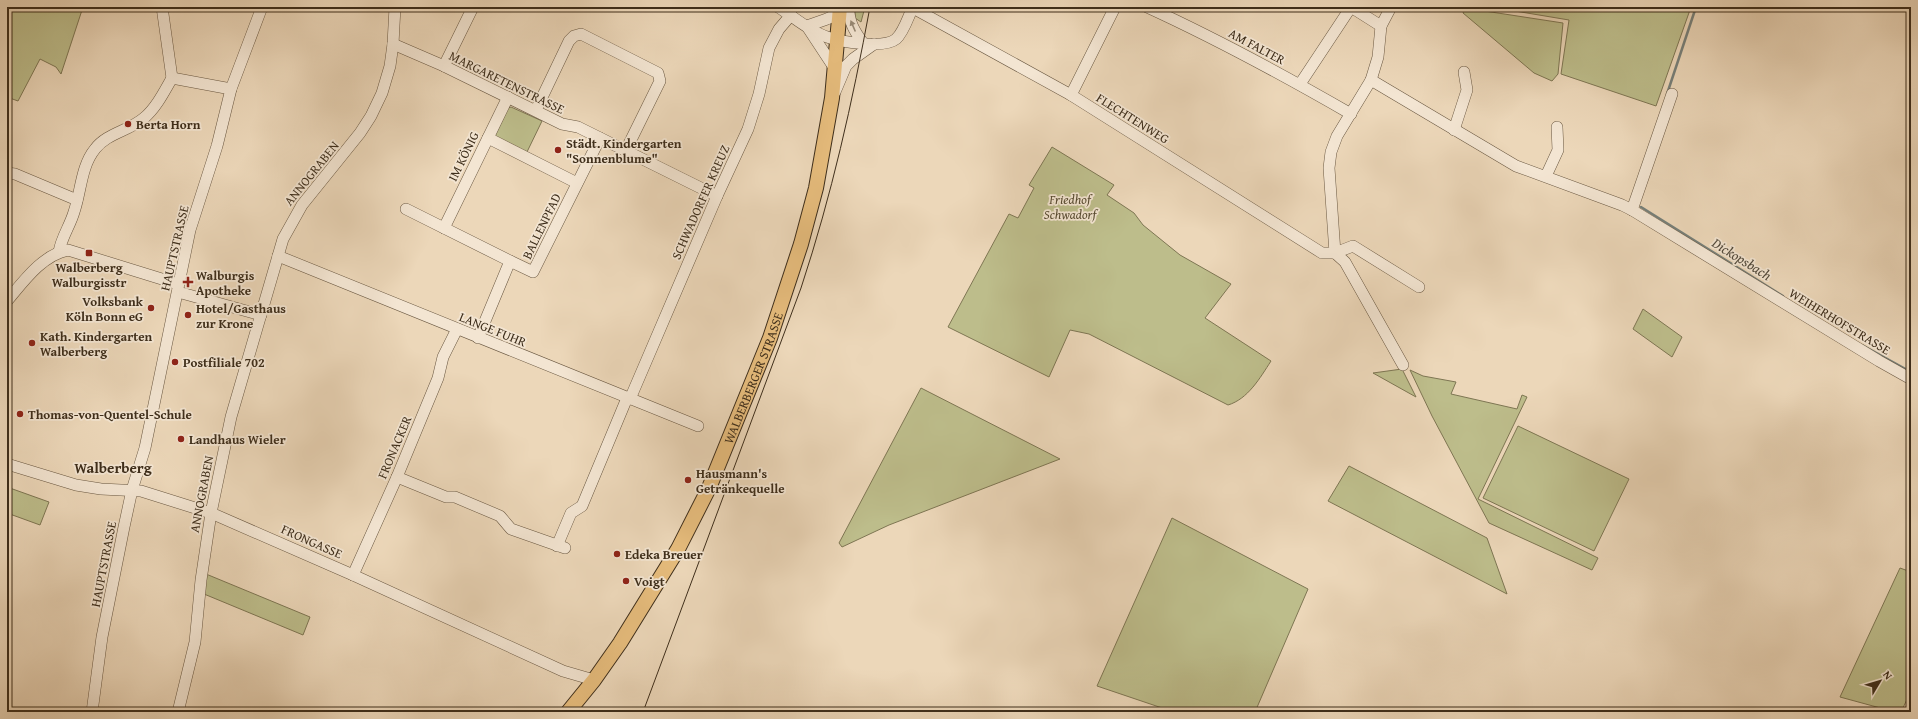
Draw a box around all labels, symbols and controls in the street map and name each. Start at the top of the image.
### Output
one-way arrow [850,20,856,32]
street label: AM FALTER [1225,24,1289,70]
street label: MARGARETENSTRASSE [446,46,568,119]
street label: FLECHTENWEG [1093,88,1173,149]
place label: Berta Horn [136,115,201,134]
marker: Berta Horn [123,119,133,129]
street label: IM KÖNIG [443,128,484,184]
place label: Städt. Kindergarten "Sonnenblume" [566,134,682,168]
street label: ANNOGRABEN [279,137,344,210]
street label: SCHWADORFER KREUZ [667,142,734,263]
marker: Städt. Kindergarten "Sonnenblume" [553,145,563,155]
street label: BALLENPFAD [517,190,566,262]
park label: Friedhof Schwadorf [1044,190,1098,224]
street label: HAUPTSTRASSE [155,203,194,293]
water label: Dickopsbach [1708,232,1776,285]
marker: Walberberg Walburgisstr [84,248,94,258]
place label: Walberberg Walburgisstr [52,258,126,292]
place label: Walburgis Apotheke [196,266,255,300]
marker: Walburgis Apotheke [183,277,193,287]
street label: WEIHERHOFSTRASSE [1785,284,1894,360]
place label: Volksbank Köln Bonn eG [66,292,144,326]
place label: Hotel/Gasthaus zur Krone [196,299,286,333]
marker: Volksbank Köln Bonn eG [146,303,156,313]
street label: LANGE FUHR [456,307,530,352]
street label: WALBERBERGER STRASSE [719,309,788,447]
marker: Hotel/Gasthaus zur Krone [183,310,193,320]
place label: Kath. Kindergarten Walberberg [40,327,153,361]
marker: Kath. Kindergarten Walberberg [27,338,37,348]
place label: Postfiliale 702 [183,353,265,372]
marker: Postfiliale 702 [170,357,180,367]
place label: Thomas-von-Quentel-Schule [28,405,192,424]
marker: Thomas-von-Quentel-Schule [15,409,25,419]
street label: FRONACKER [373,412,416,482]
place label: Landhaus Wieler [189,430,286,449]
marker: Landhaus Wieler [176,434,186,444]
street label: ANNOGRABEN [185,453,218,534]
district label: Walberberg [74,457,152,478]
place label: Hausmann's Getränkequelle [696,464,785,498]
marker: Hausmann's Getränkequelle [683,475,693,485]
street label: HAUPTSTRASSE [86,519,121,609]
street label: FRONGASSE [278,520,346,564]
place label: Edeka Breuer [625,545,703,564]
marker: Edeka Breuer [612,549,622,559]
place label: Voigt [634,572,665,591]
marker: Voigt [621,576,631,586]
north arrow [1860,661,1900,701]
text: N [1879,667,1897,683]

